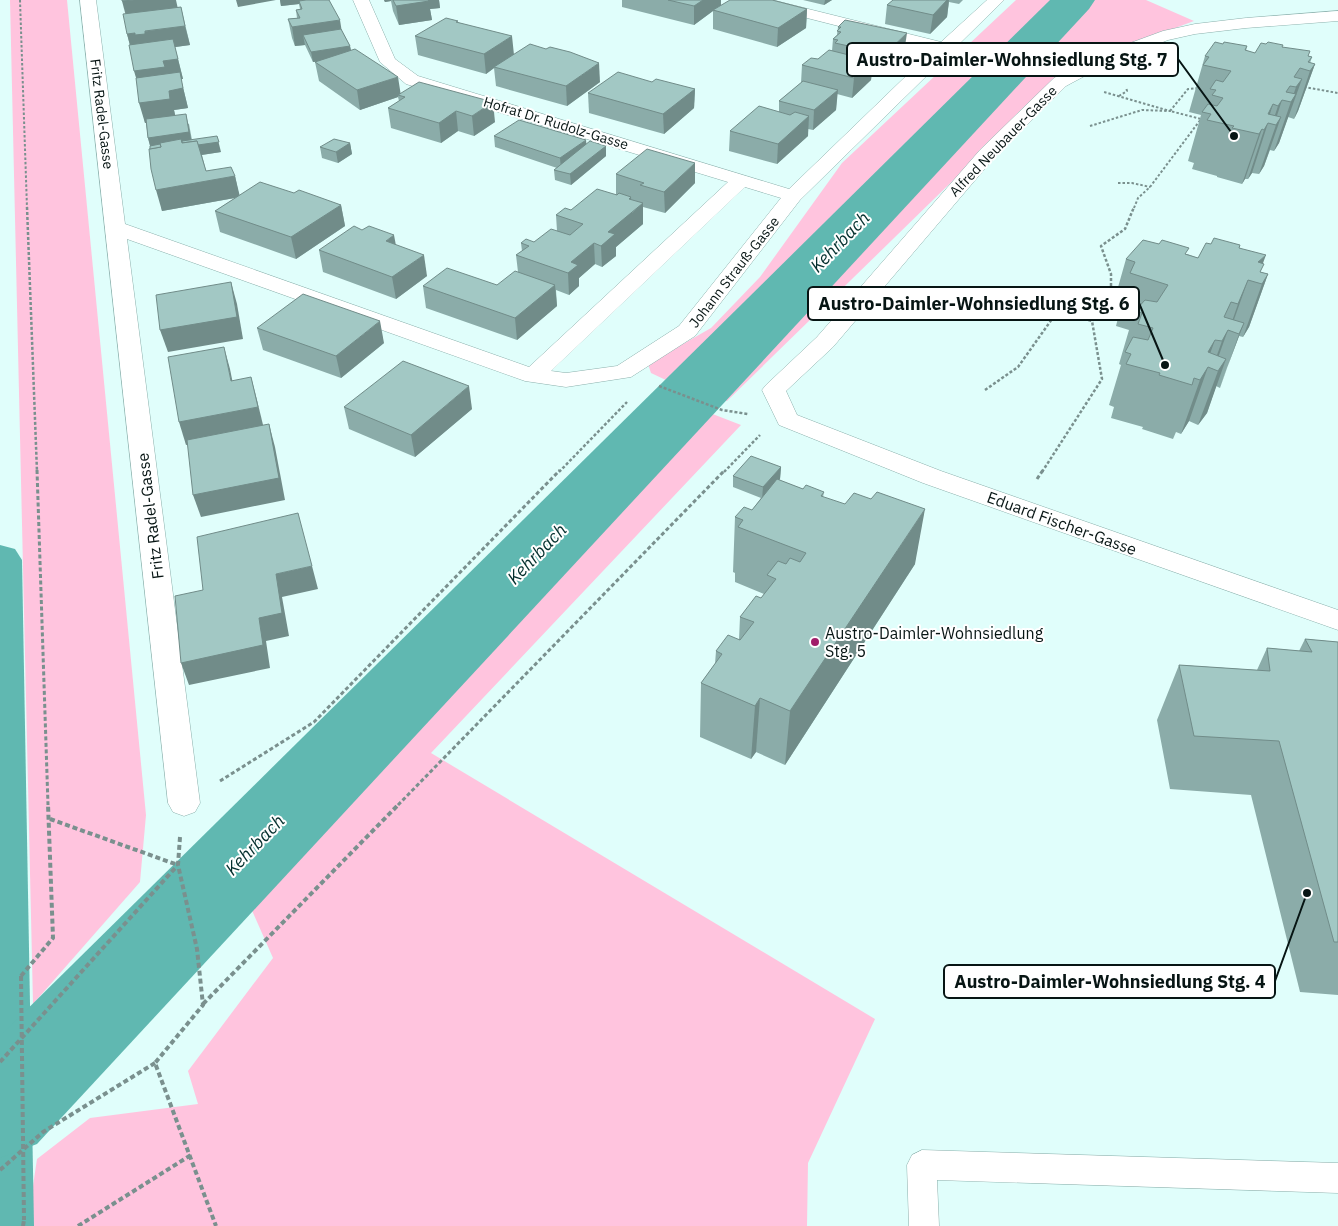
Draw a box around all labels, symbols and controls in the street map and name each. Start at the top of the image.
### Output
callout: Austro-Daimler-Wohnsiedlung Stg. 7 [847,43,1178,76]
text: Austro-Daimler-Wohnsiedlung Stg. 7 [856,48,1168,71]
street label: Fritz Radel-Gasse [86,58,118,170]
street label: Alfred Neubauer-Gasse [945,82,1061,200]
street label: Hofrat Dr. Rudolz-Gasse [481,92,631,154]
water label: Kehrbach [805,206,874,277]
street label: Johann Strauß-Gasse [685,213,783,331]
callout: Austro-Daimler-Wohnsiedlung Stg. 6 [808,287,1139,320]
text: Austro-Daimler-Wohnsiedlung Stg. 6 [818,292,1130,315]
street label: Fritz Radel-Gasse [132,452,168,580]
street label: Eduard Fischer-Gasse [984,487,1140,559]
water label: Kehrbach [502,518,571,589]
place label: Austro-Daimler-Wohnsiedlung Stg. 5 [825,623,1044,661]
marker: Austro-Daimler-Wohnsiedlung Stg. 5 [809,636,821,648]
water label: Kehrbach [220,809,289,880]
callout: Austro-Daimler-Wohnsiedlung Stg. 4 [944,965,1275,998]
text: Austro-Daimler-Wohnsiedlung Stg. 4 [954,970,1266,993]

